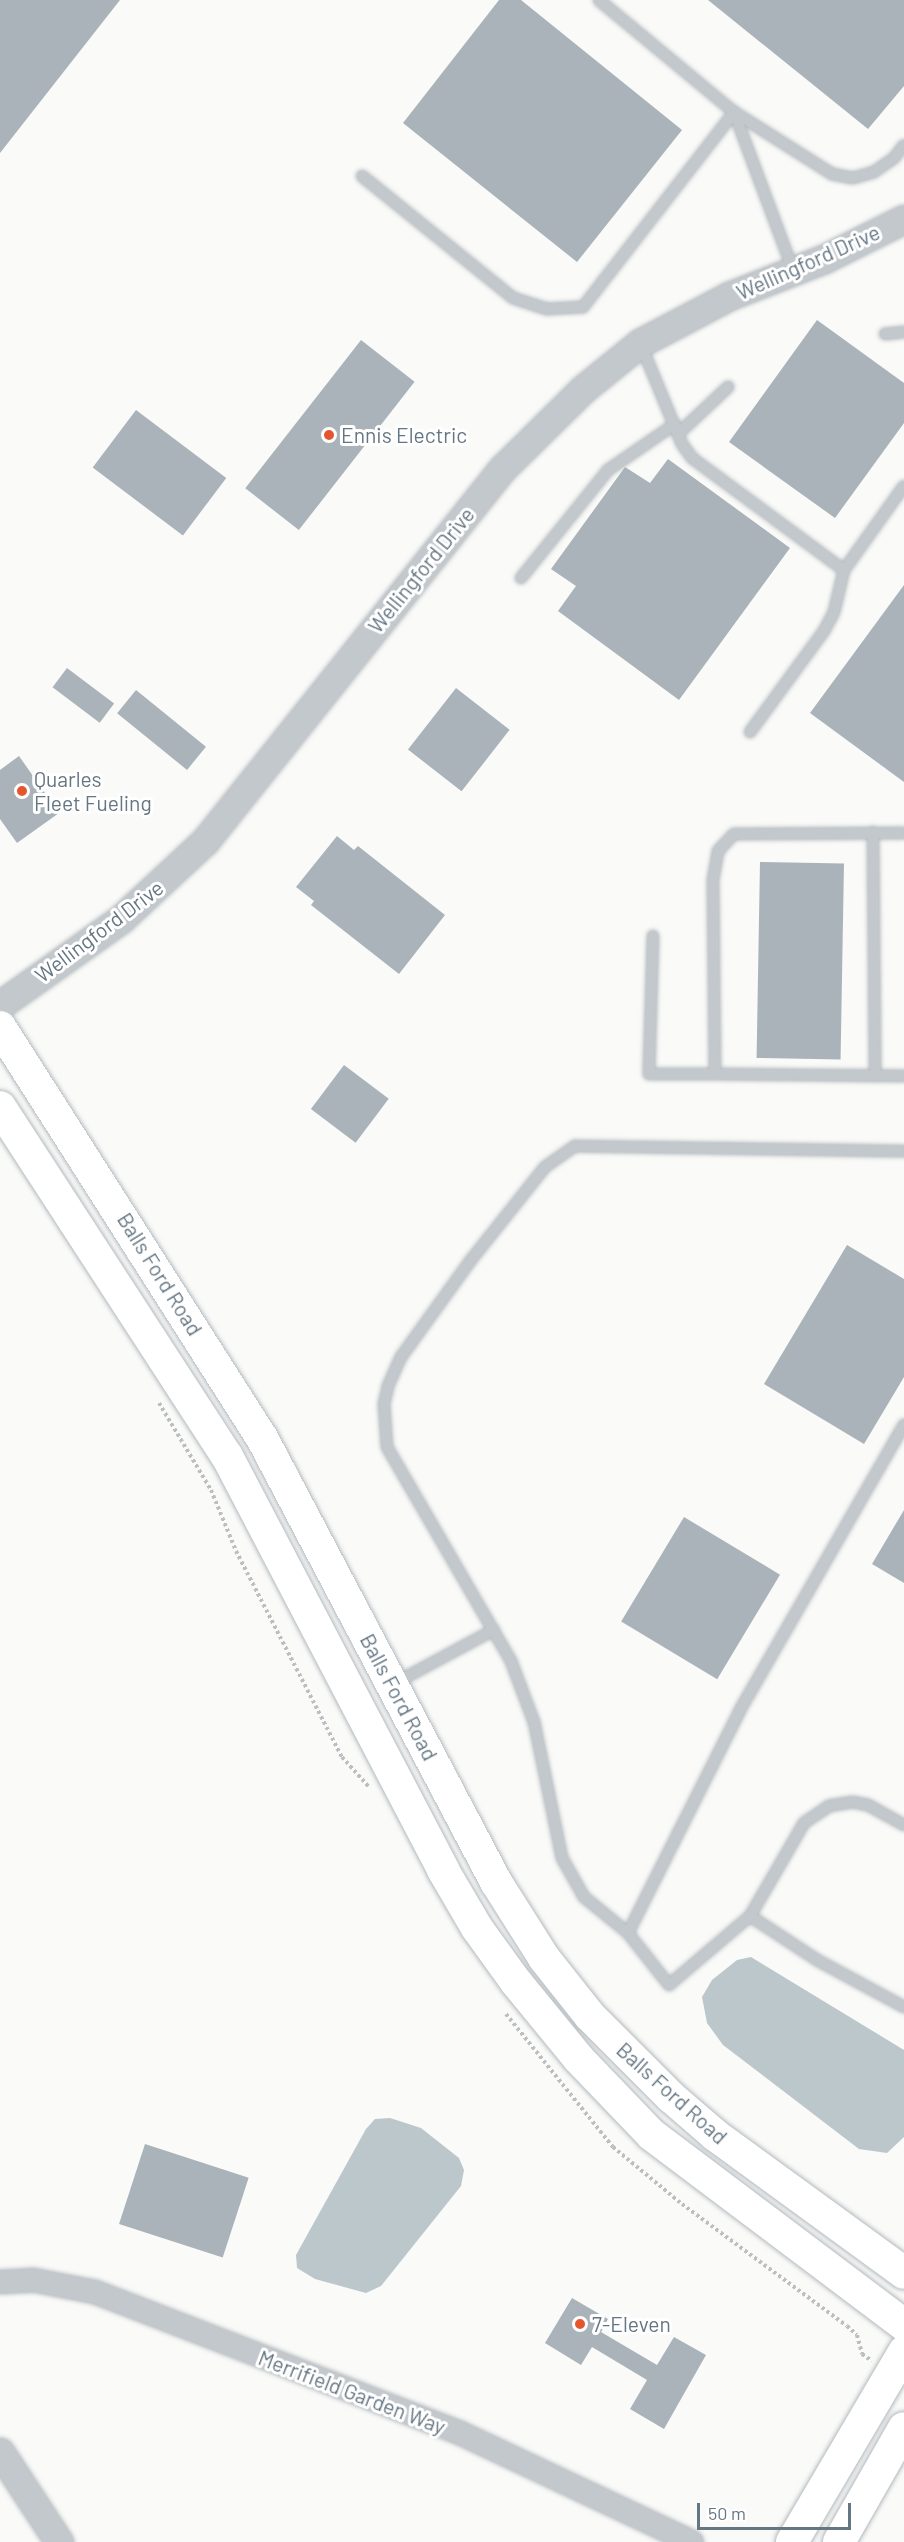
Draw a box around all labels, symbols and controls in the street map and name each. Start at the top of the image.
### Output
street label: Wellingford Drive [732,219,884,305]
place label: Ennis Electric [341,422,467,448]
marker: Ennis Electric [322,428,336,442]
street label: Wellingford Drive [363,502,479,638]
place label: Quarles Fleet Fueling [34,766,152,816]
marker: Quarles Fleet Fueling [15,784,29,798]
street label: Wellingford Drive [30,875,168,987]
street label: Balls Ford Road [112,1208,208,1340]
street label: Balls Ford Road [355,1629,443,1765]
street label: Balls Ford Road [612,2037,732,2149]
place label: 7-Eleven [592,2311,671,2337]
marker: 7-Eleven [573,2317,587,2331]
street label: Merrifield Garden Way [255,2345,449,2439]
scale bar [700,2491,854,2529]
text: 50 m [708,2502,746,2524]

